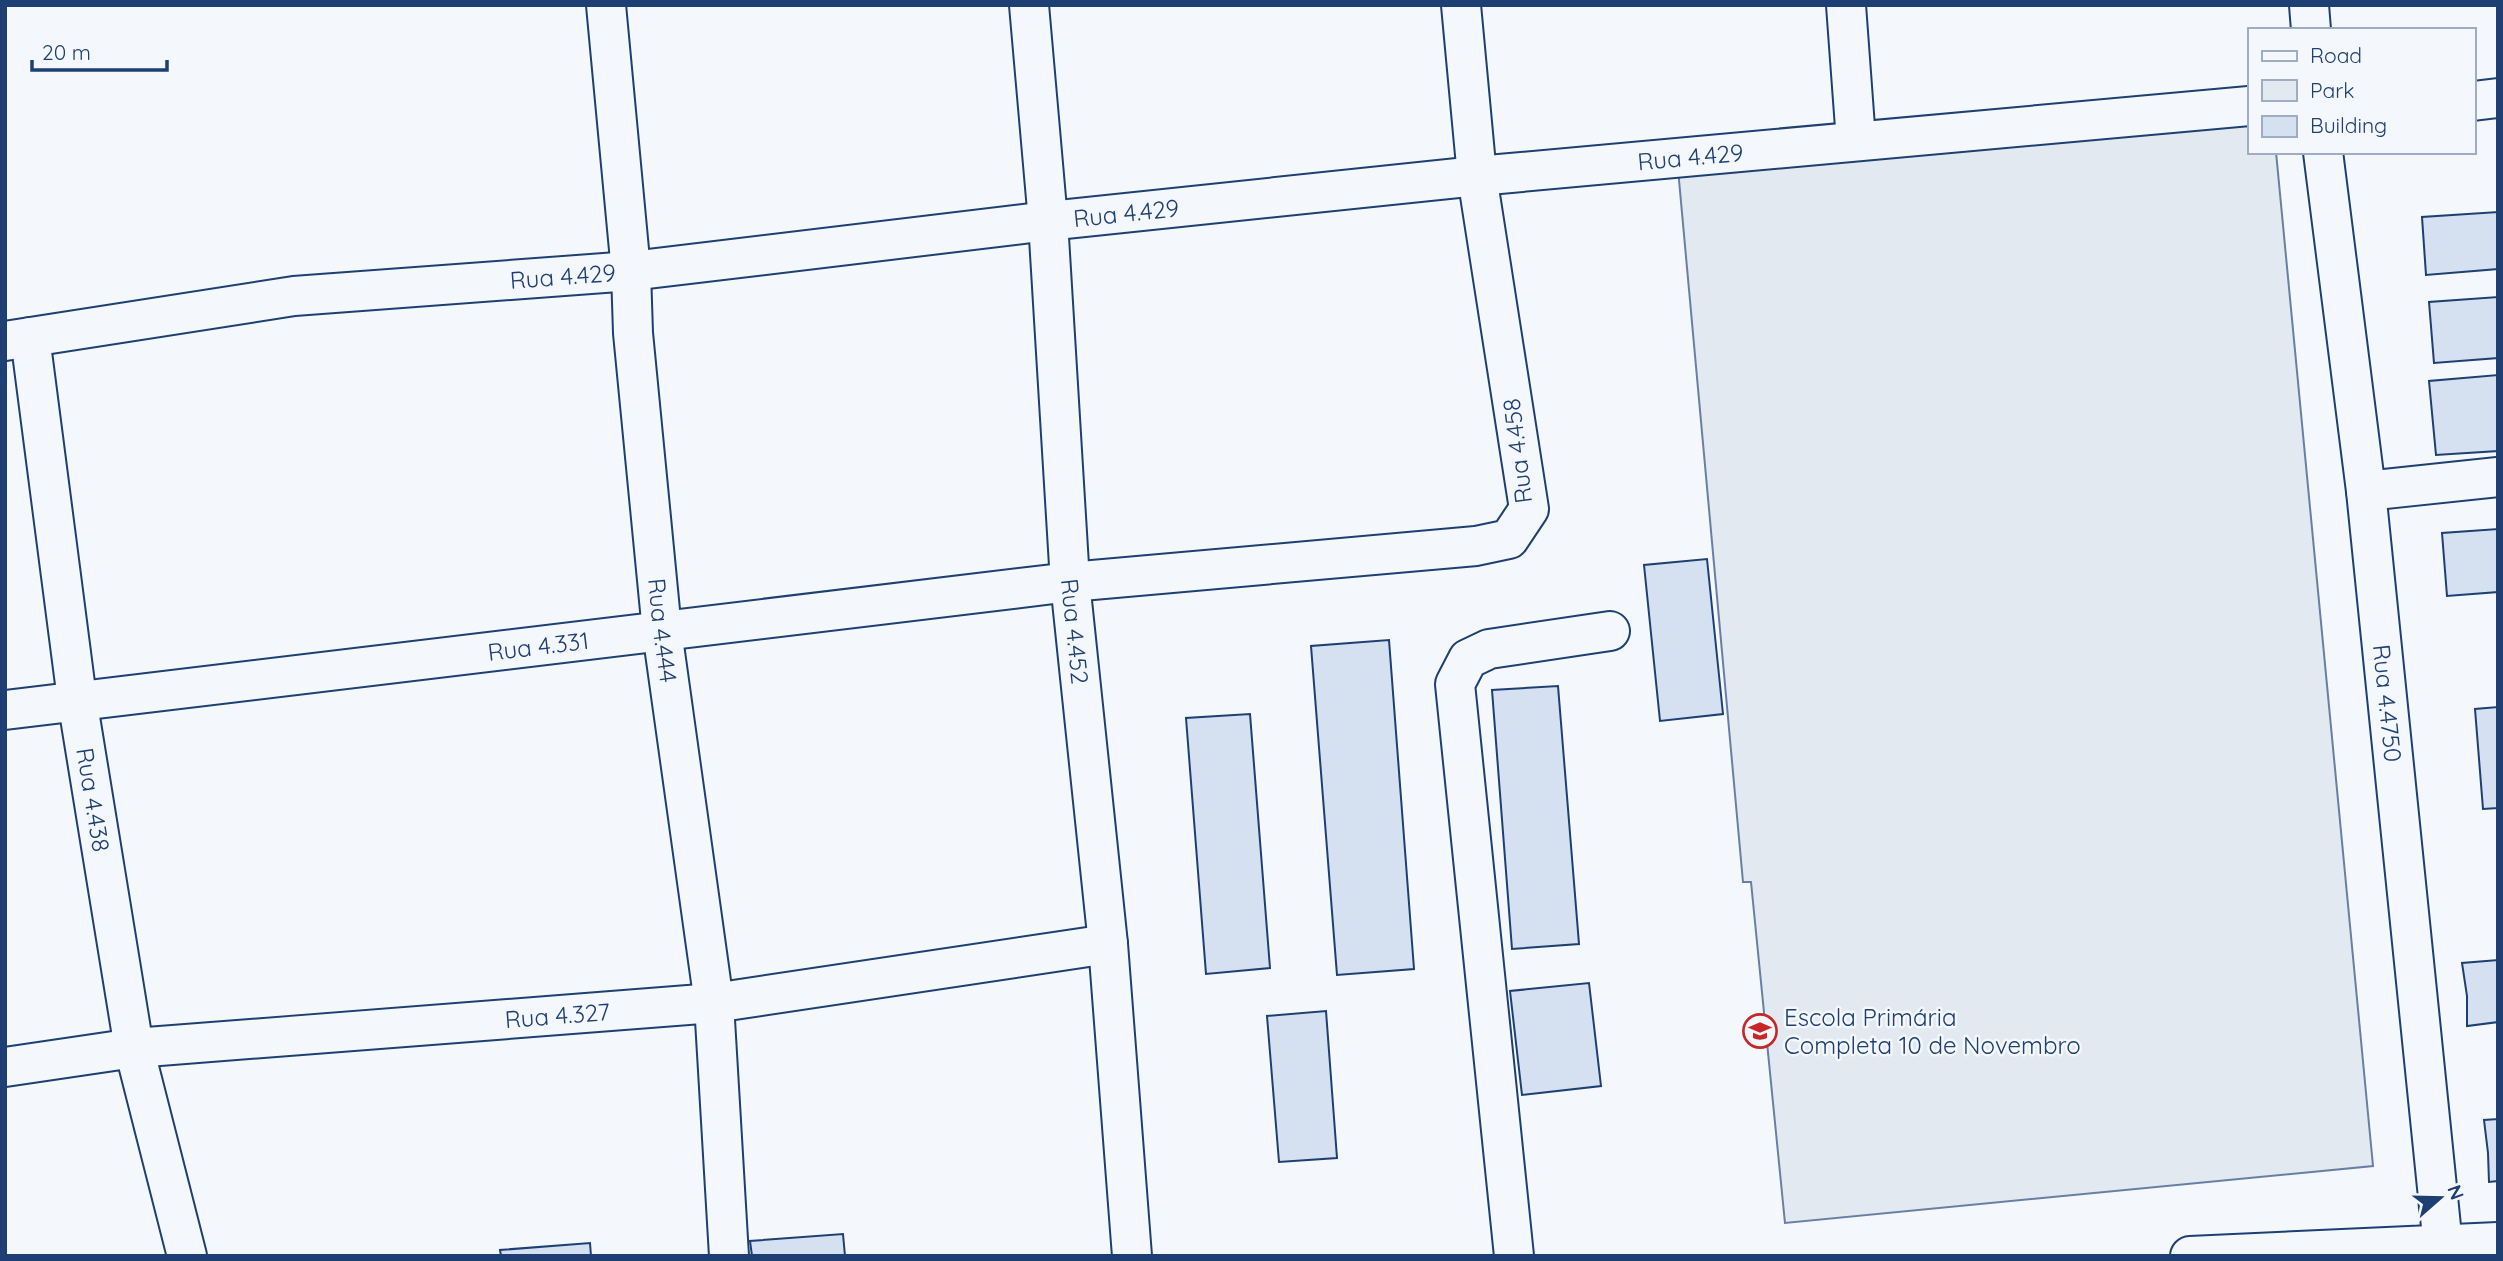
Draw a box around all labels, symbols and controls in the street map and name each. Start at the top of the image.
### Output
scale bar [32,28,166,72]
legend [2248,28,2475,154]
text: 20 m [42,39,91,65]
text: Road [2310,42,2362,68]
text: Park [2310,77,2354,103]
text: Building [2310,112,2387,138]
street label: Rua 4.429 [1636,137,1745,176]
street label: Rua 4.429 [1072,192,1181,233]
street label: Rua 4.429 [509,257,617,295]
street label: Rua 4.458 [1496,397,1538,505]
street label: Rua 4.444 [642,577,684,684]
street label: Rua 4.452 [1055,577,1096,686]
street label: Rua 4.331 [486,625,590,667]
street label: Rua 4.4750 [2367,643,2409,764]
street label: Rua 4.438 [70,745,117,854]
street label: Rua 4.327 [504,996,611,1034]
place label: Escola Primária Completa 10 de Novembro [1784,1002,2081,1060]
school or university icon: Escola Primária Completa 10 de Novembro [1741,1012,1779,1050]
north arrow [2405,1163,2475,1233]
text: N [2442,1182,2470,1203]

